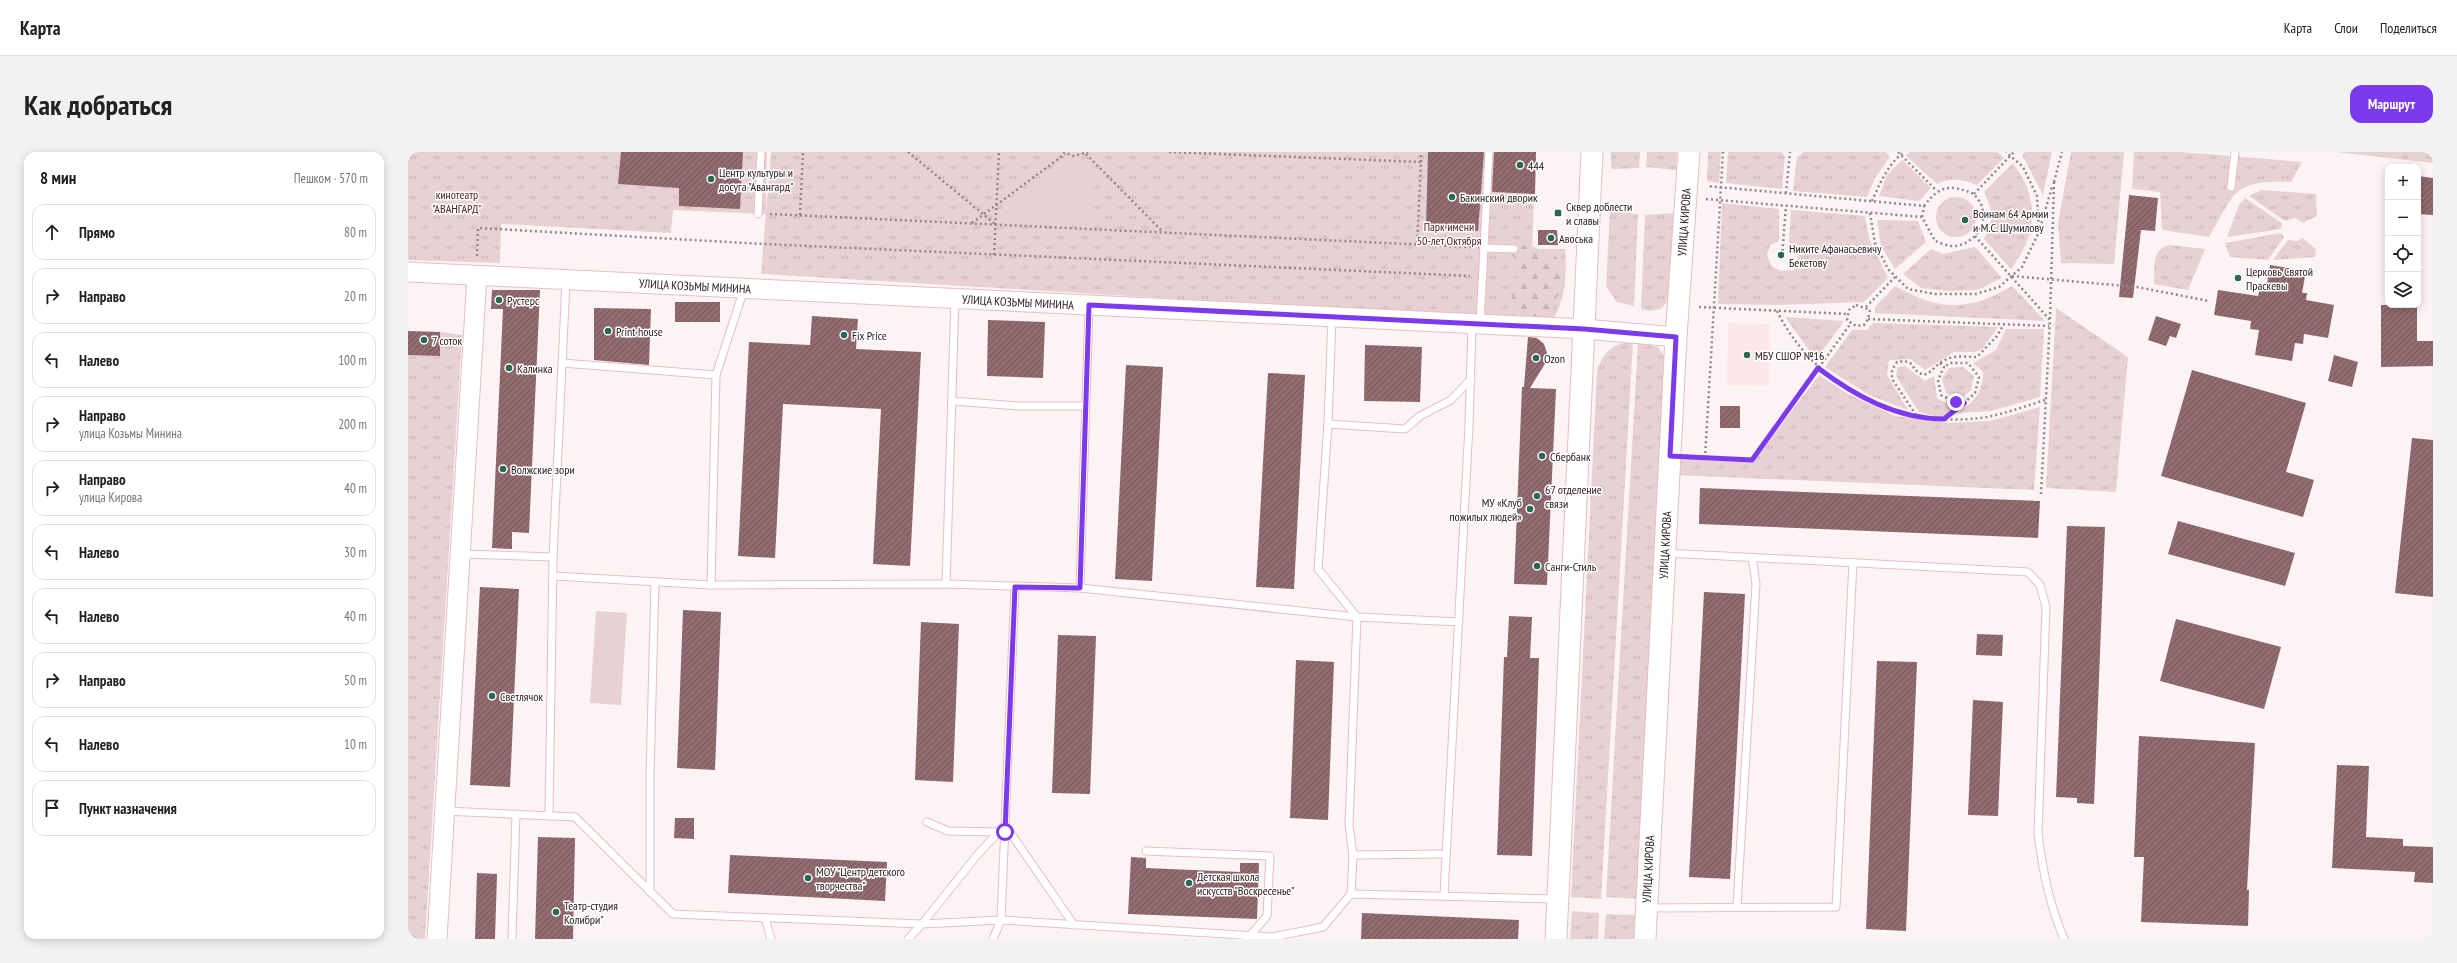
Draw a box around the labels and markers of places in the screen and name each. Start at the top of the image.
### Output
place label: 444 [1528,158,1545,173]
marker: 444 [1515,160,1525,170]
place label: Центр культуры и досуга "Авангард" [719,165,793,194]
marker: Центр культуры и досуга "Авангард" [706,174,716,184]
place label: Бакинский дворик [1460,190,1538,205]
marker: Бакинский дворик [1447,192,1457,202]
place label: Сквер доблести и славы [1566,199,1632,228]
place label: Воинам 64 Армии и М.С. Шумилову [1973,206,2049,235]
marker: Сквер доблести и славы [1553,208,1563,218]
marker: Воинам 64 Армии и М.С. Шумилову [1960,215,1970,225]
place label: Авоська [1559,231,1593,246]
marker: Авоська [1546,233,1556,243]
place label: Никите Афанасьевичу Бекетову [1789,241,1882,270]
marker: Никите Афанасьевичу Бекетову [1776,250,1786,260]
place label: Церковь Святой Праскевы [2246,264,2313,293]
marker: Церковь Святой Праскевы [2233,273,2243,283]
place label: Рустерс [507,293,540,308]
marker: Рустерс [494,295,504,305]
place label: Print house [616,324,663,339]
marker: Print house [603,326,613,336]
place label: Fix Price [852,328,887,343]
marker: Fix Price [839,330,849,340]
place label: 7 соток [432,333,462,348]
marker: 7 соток [419,335,429,345]
place label: МБУ СШОР №16 [1755,348,1824,363]
marker: МБУ СШОР №16 [1742,350,1752,360]
place label: Ozon [1544,351,1565,366]
marker: Ozon [1531,353,1541,363]
place label: Калинка [517,361,553,376]
marker: Калинка [504,363,514,373]
place label: Сбербанк [1550,449,1591,464]
marker: Сбербанк [1537,451,1547,461]
place label: Волжские зори [511,462,575,477]
marker: Волжские зори [498,464,508,474]
place label: 67 отделение связи [1545,482,1602,511]
marker: 67 отделение связи [1532,491,1542,501]
place label: МУ «Клуб пожилых людей» [1449,495,1522,524]
marker: МУ «Клуб пожилых людей» [1525,504,1535,514]
place label: Санги-Стиль [1545,559,1597,574]
marker: Санги-Стиль [1532,561,1542,571]
place label: Светлячок [500,689,543,704]
marker: Светлячок [487,691,497,701]
place label: МОУ "Центр детского творчества" [816,864,905,893]
place label: Детская школа искусств "Воскресенье" [1197,869,1295,898]
marker: МОУ "Центр детского творчества" [803,873,813,883]
marker: Детская школа искусств "Воскресенье" [1184,878,1194,888]
place label: Театр-студия Колибри" [564,898,618,927]
marker: Театр-студия Колибри" [551,907,561,917]

